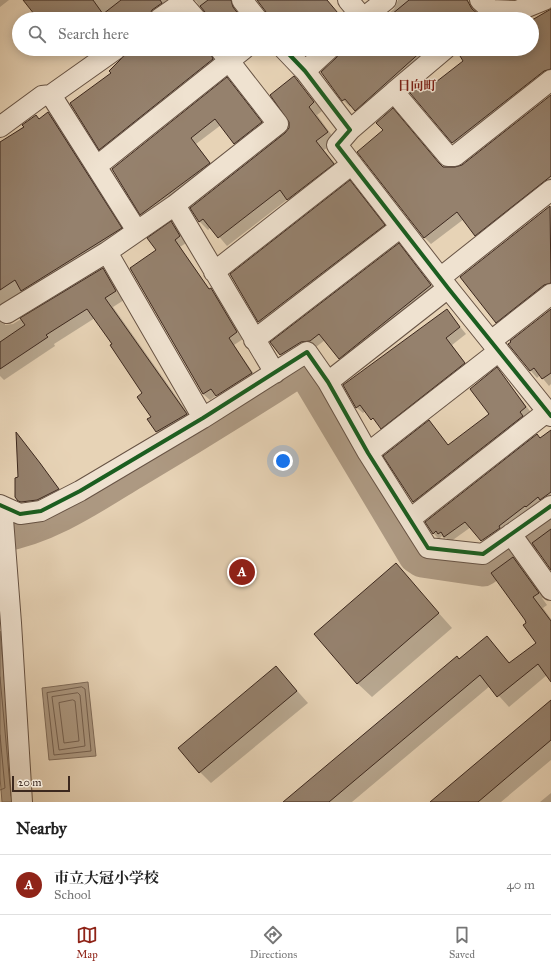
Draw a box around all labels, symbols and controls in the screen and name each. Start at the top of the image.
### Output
search box [12,12,539,56]
icon: search [26,23,48,45]
text: Search here [58,25,129,43]
district label: 日向町 [397,78,437,94]
your location [273,451,293,471]
pin: A [229,557,255,587]
scale bar [12,774,70,793]
text: 20 m [18,776,41,789]
text: Nearby [16,818,67,839]
text: 市立大冠小学校 [54,869,159,887]
text: A [25,877,33,893]
text: 40 m [506,877,535,893]
text: School [54,887,91,903]
tab: Map [76,924,98,961]
tab: Directions [250,924,297,961]
tab: Saved [449,924,475,961]

